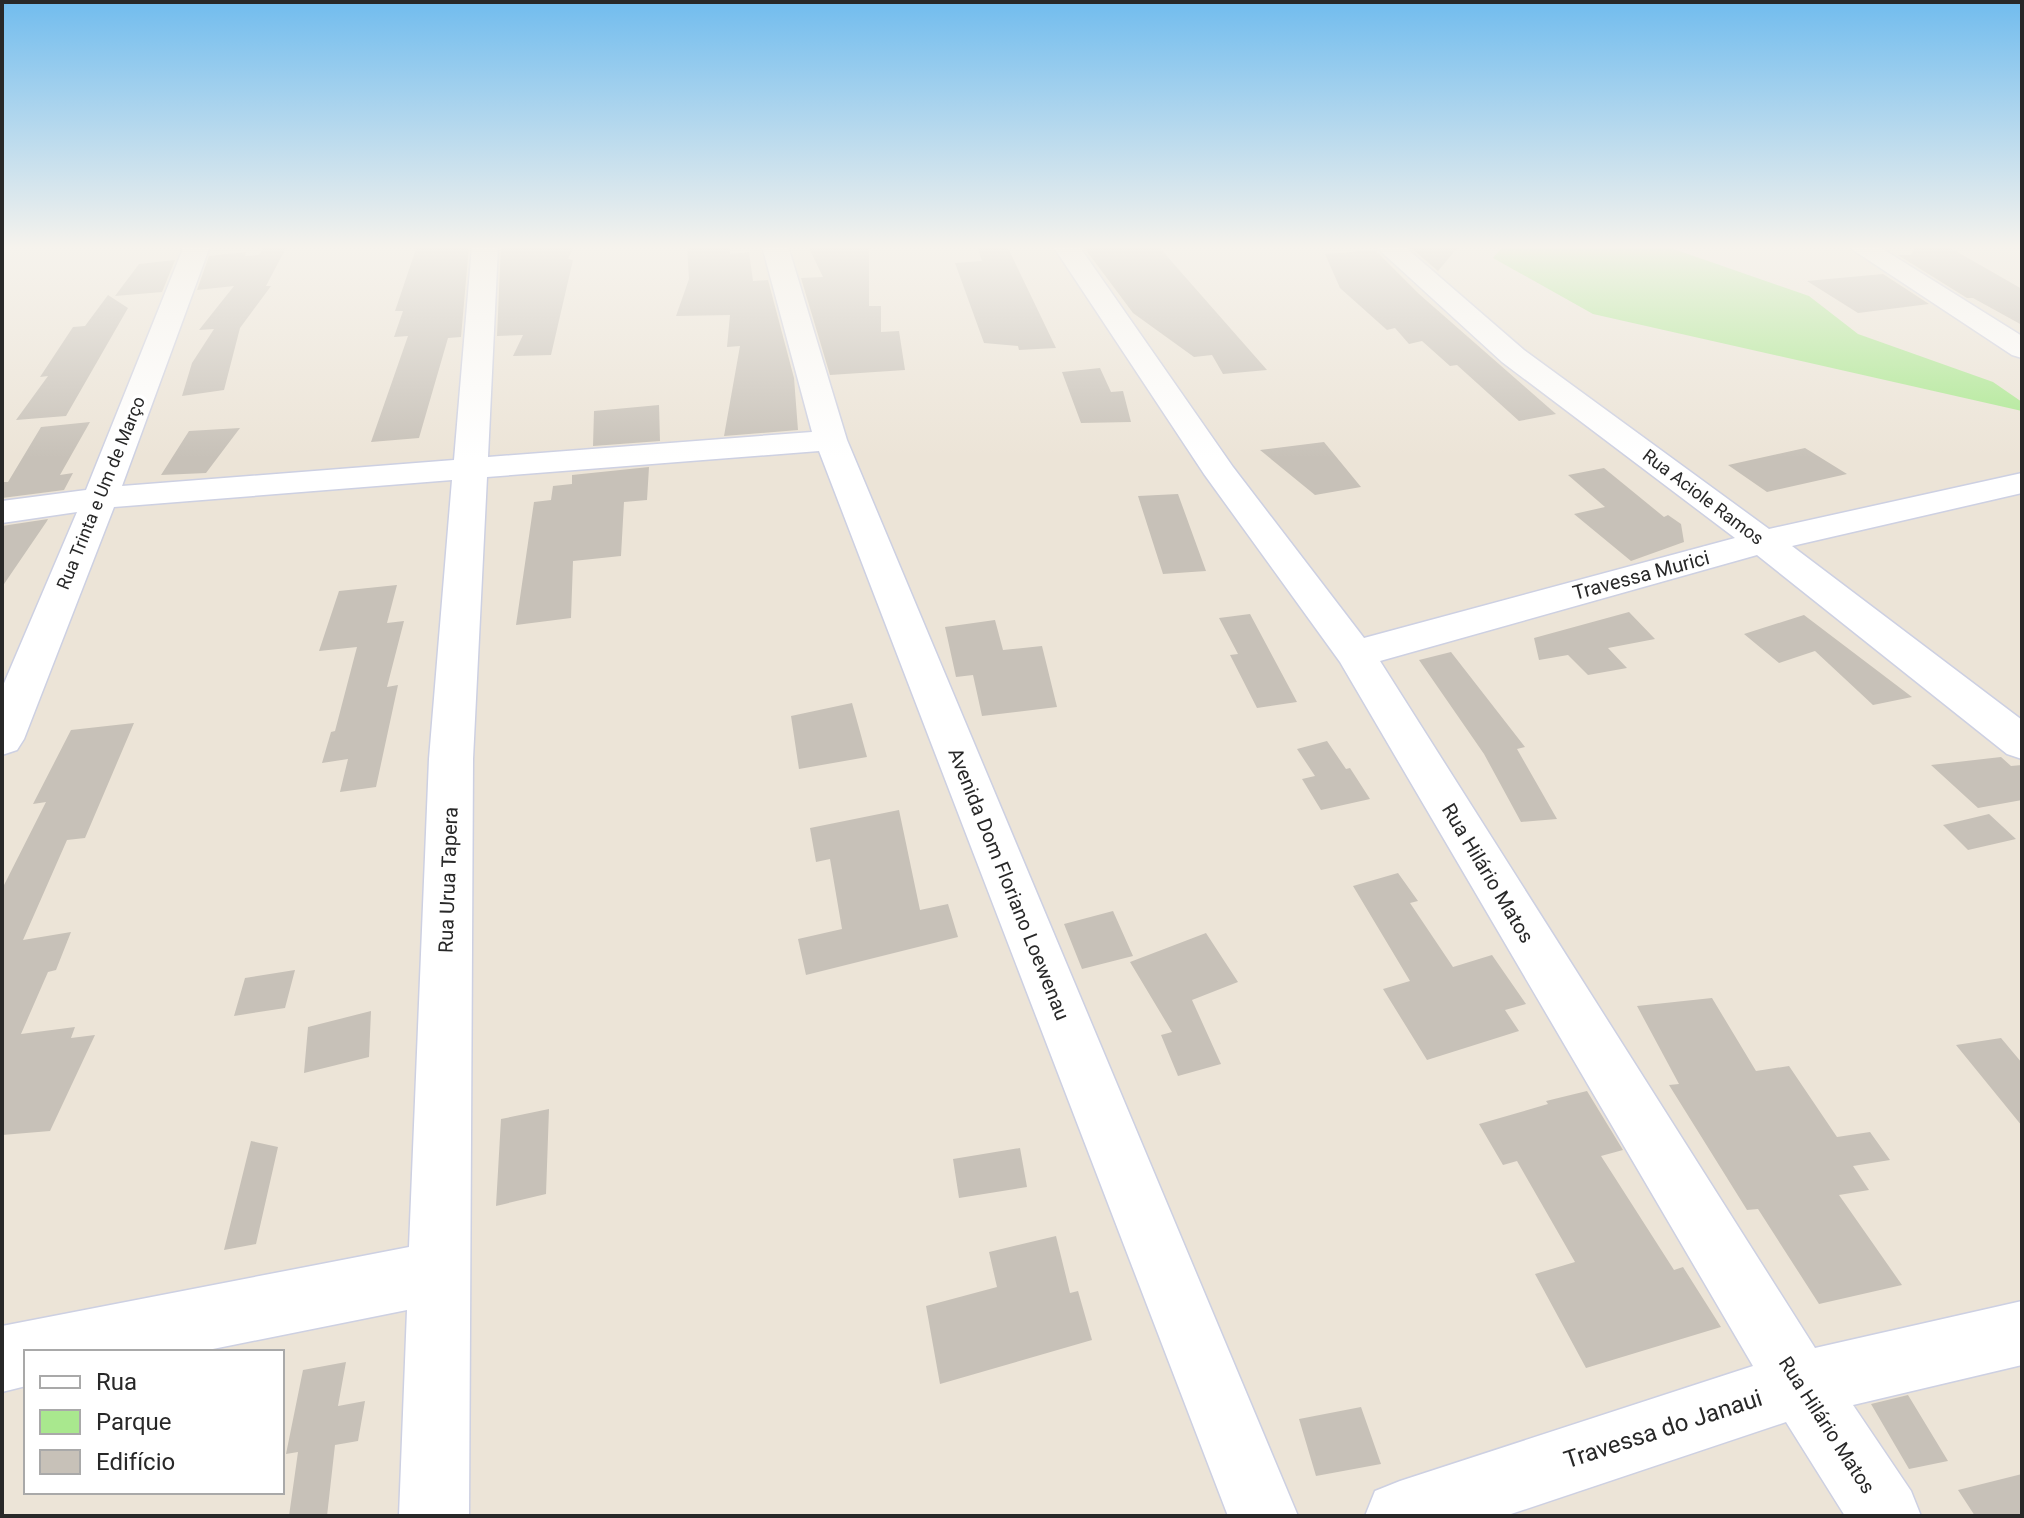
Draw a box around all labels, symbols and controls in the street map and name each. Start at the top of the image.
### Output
street label: Rua Trinta e Um de Março [52,393,149,593]
street label: Rua Aciole Ramos [1639,444,1768,549]
street label: Travessa Murici [1570,545,1712,605]
street label: Avenida Dom Floriano Loewenau [943,744,1075,1024]
street label: Rua Hilário Matos [1437,799,1539,947]
street label: Rua Urua Tapera [433,807,463,953]
legend [24,1350,284,1494]
street label: Rua Hilário Matos [1774,1352,1880,1498]
text: Rua [96,1368,137,1396]
street label: Travessa do Janaui [1560,1384,1766,1474]
text: Parque [96,1408,172,1436]
text: Edifício [96,1448,175,1476]

